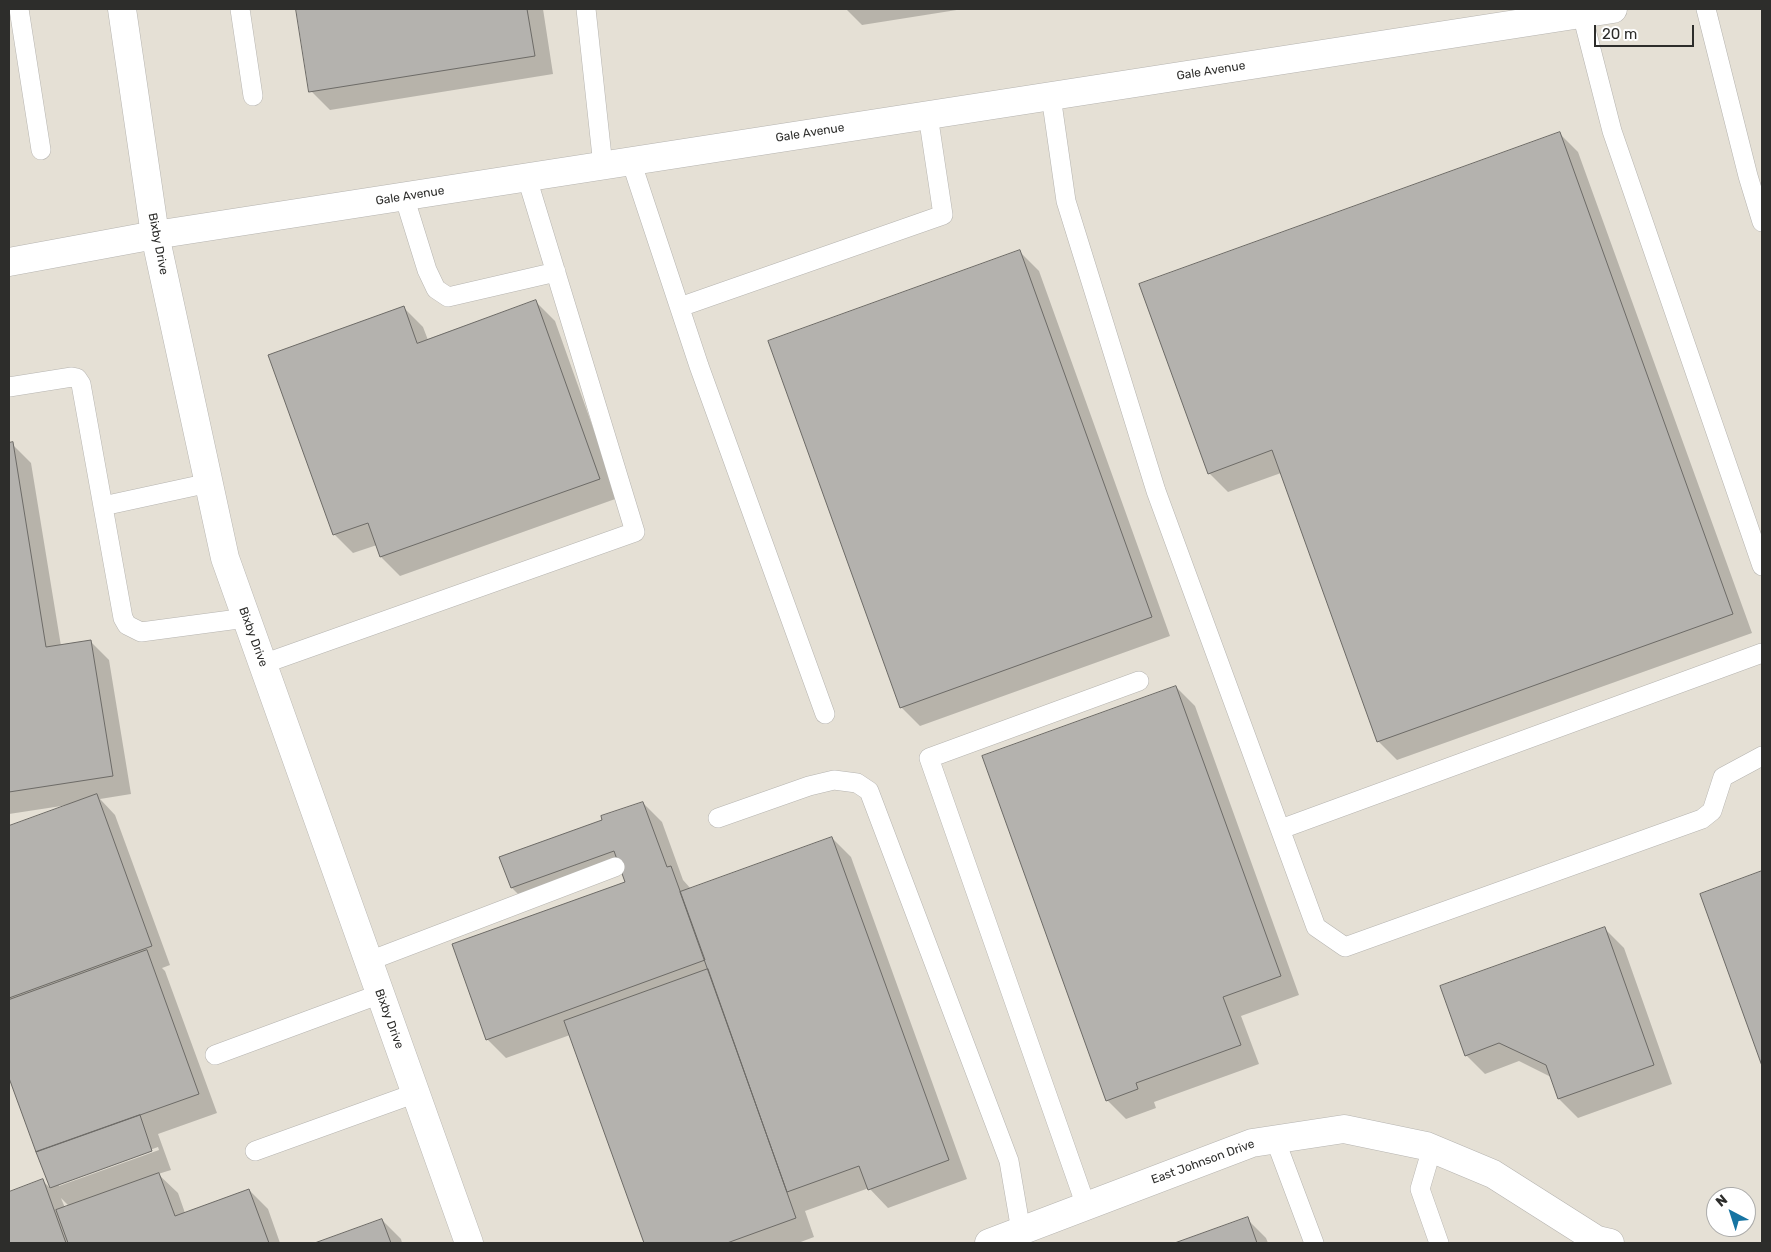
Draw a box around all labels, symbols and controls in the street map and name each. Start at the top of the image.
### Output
scale bar [1596,15,1696,47]
text: 20 m [1602,25,1637,43]
street label: Gale Avenue [1176,58,1246,84]
street label: Gale Avenue [775,120,845,146]
street label: Gale Avenue [375,183,445,209]
street label: Bixby Drive [145,212,171,276]
street label: Bixby Drive [236,605,270,669]
street label: Bixby Drive [372,987,406,1051]
street label: East Johnson Drive [1149,1137,1257,1187]
north arrow [1706,1187,1756,1237]
text: N [1712,1191,1731,1211]

